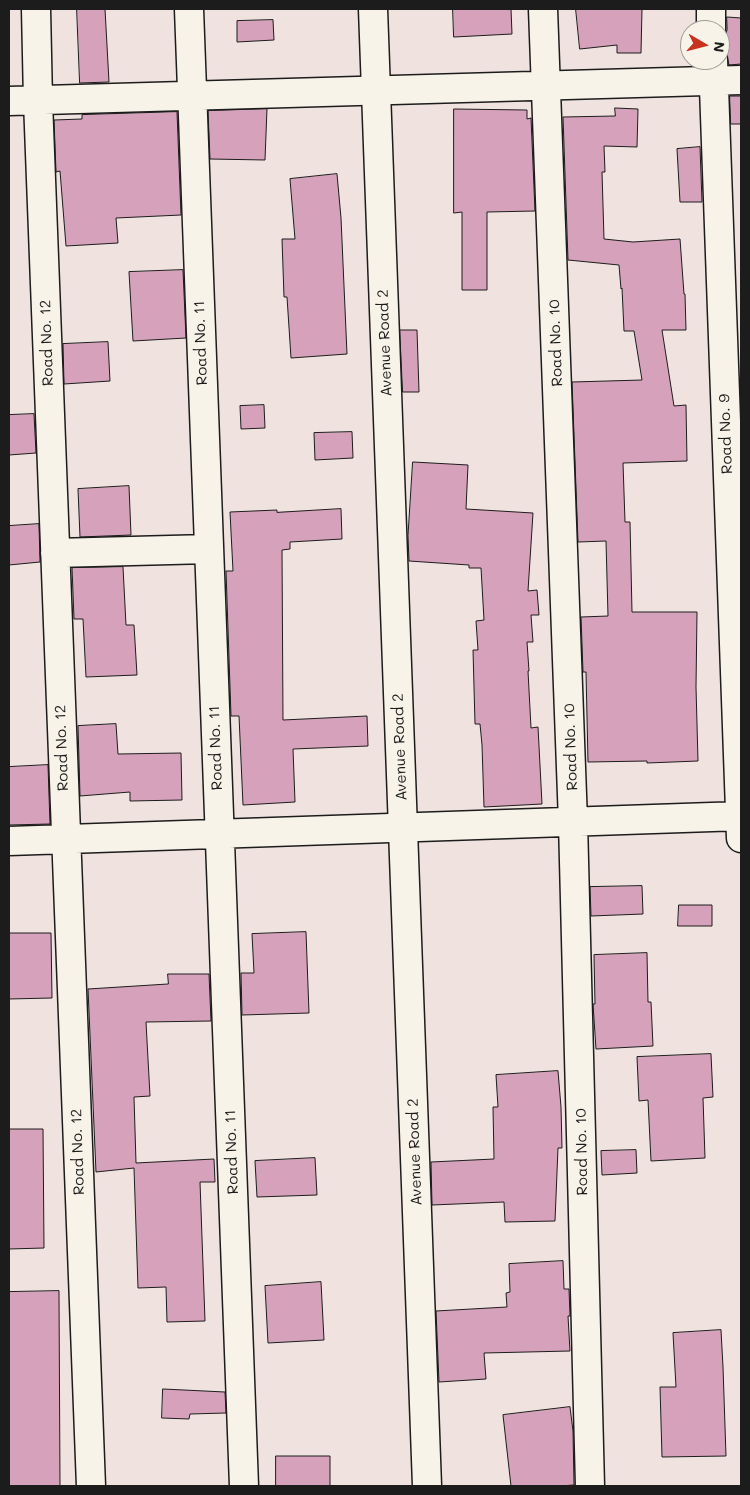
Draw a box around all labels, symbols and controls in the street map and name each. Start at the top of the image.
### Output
north arrow [680,20,730,70]
text: N [709,40,730,54]
street label: Avenue Road 2 [374,289,396,397]
street label: Road No. 12 [36,299,58,387]
street label: Road No. 10 [545,299,567,387]
street label: Road No. 11 [191,300,211,386]
street label: Road No. 9 [716,394,736,474]
street label: Avenue Road 2 [389,693,411,801]
street label: Road No. 10 [560,703,582,791]
street label: Road No. 12 [51,704,73,792]
street label: Road No. 11 [206,705,226,791]
street label: Avenue Road 2 [404,1098,426,1206]
street label: Road No. 12 [67,1108,89,1196]
street label: Road No. 10 [572,1108,592,1196]
street label: Road No. 11 [222,1109,242,1195]

